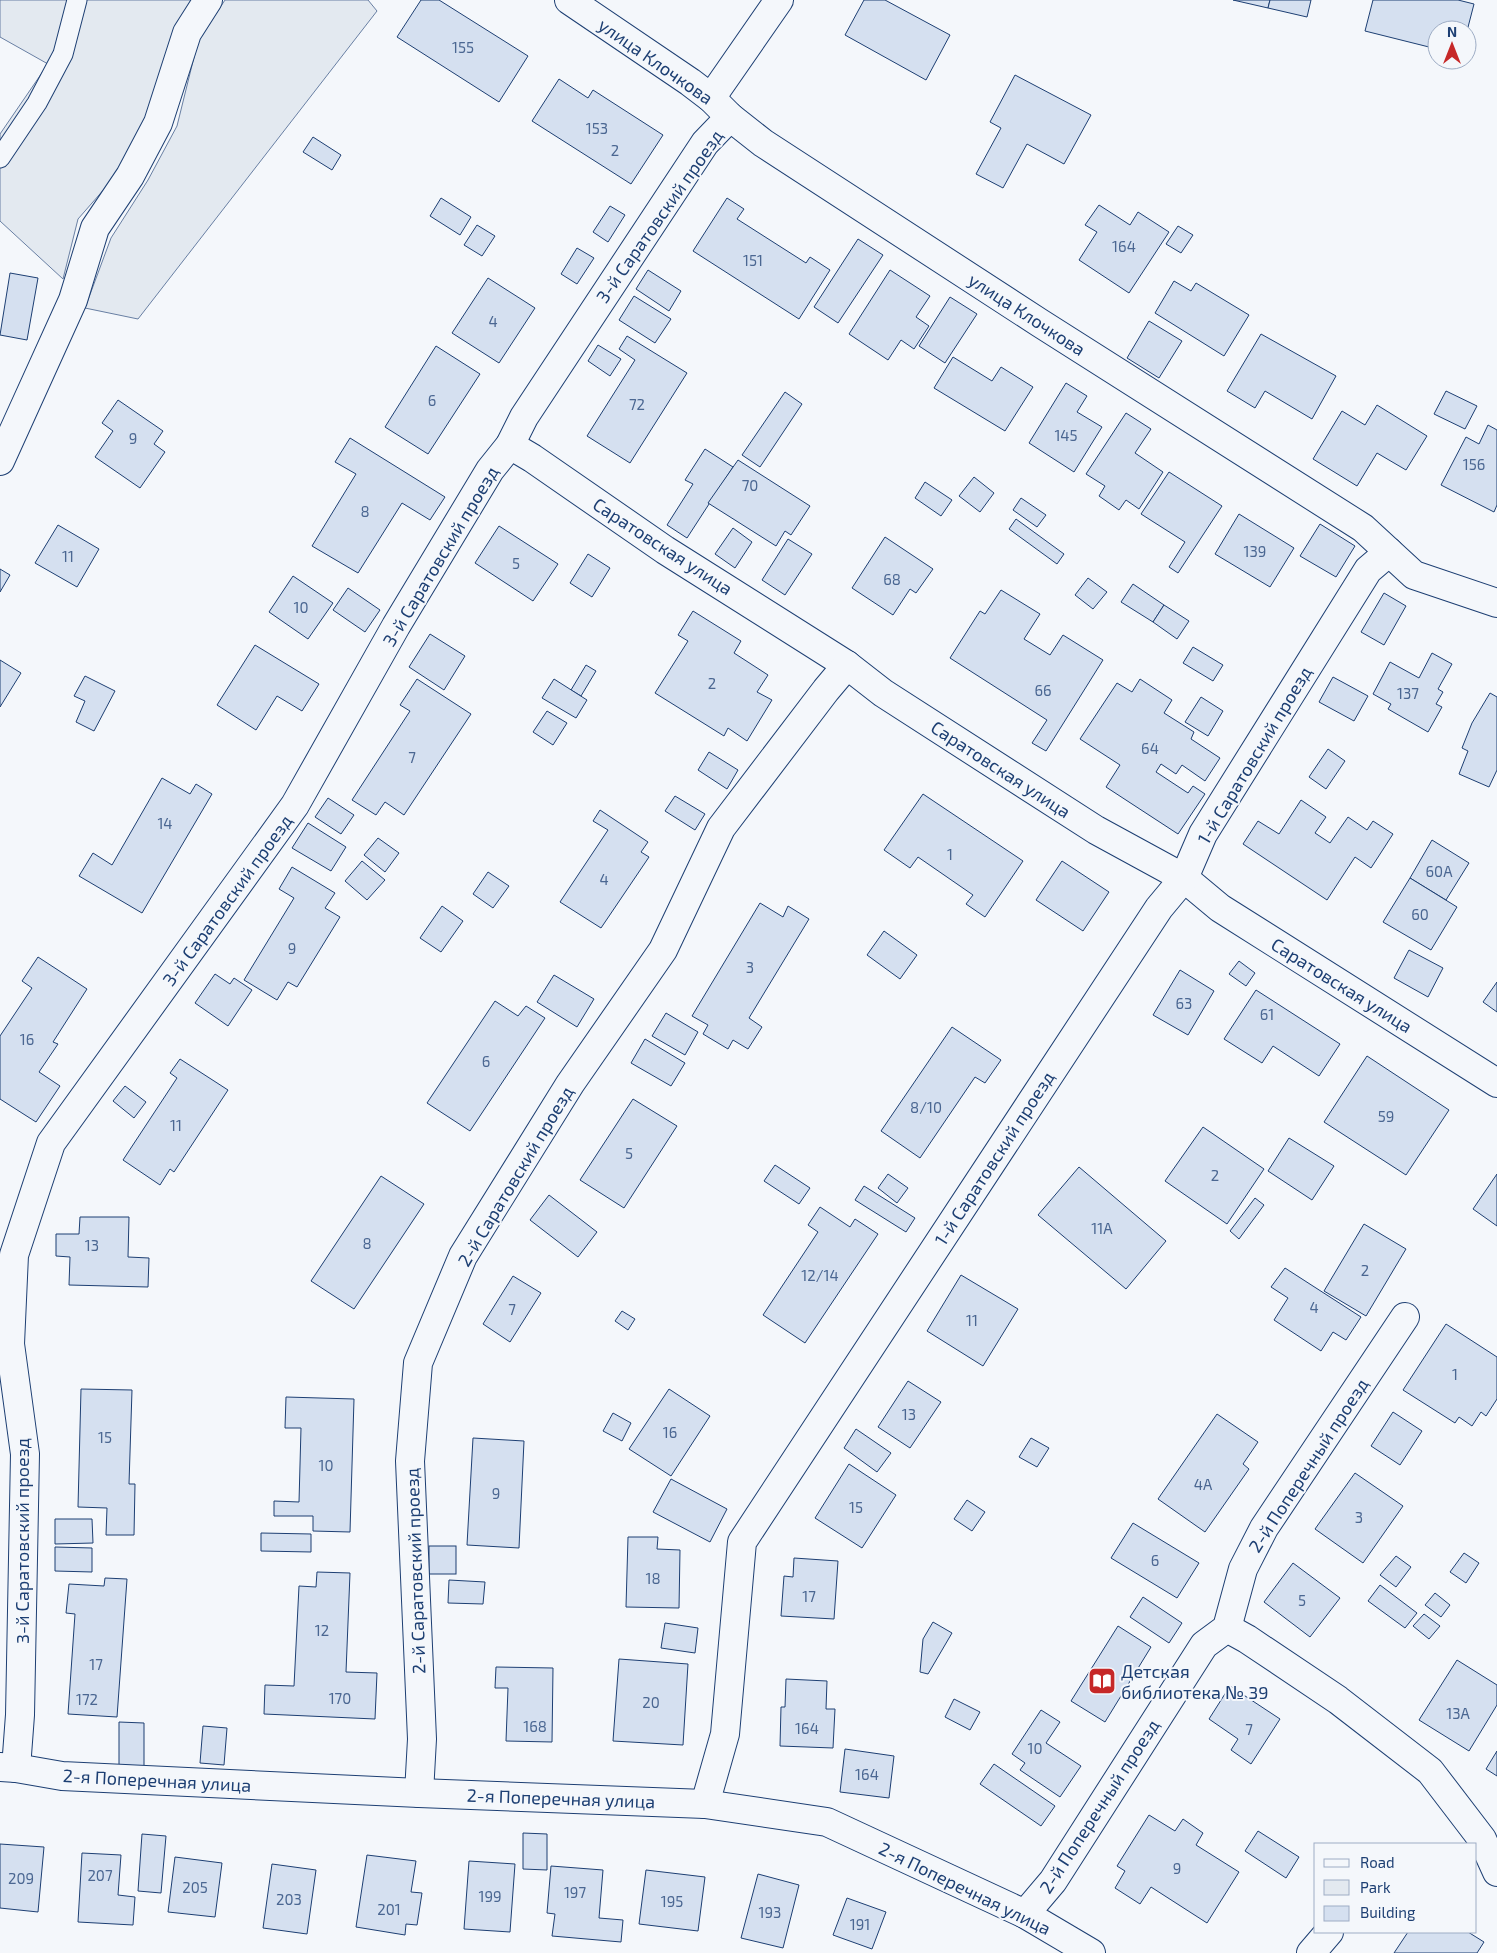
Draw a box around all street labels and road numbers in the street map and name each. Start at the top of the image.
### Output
street label: улица Клочкова [594,13,718,109]
street label: 3-й Саратовский проезд [591,125,727,307]
street label: улица Клочкова [964,268,1090,360]
street label: 3-й Саратовский проезд [377,462,503,650]
street label: Саратовская улица [589,493,737,599]
street label: 1-й Саратовский проезд [1192,662,1316,848]
street label: Саратовская улица [927,716,1075,822]
street label: 3-й Саратовский проезд [158,810,296,990]
street label: Саратовская улица [1267,933,1417,1037]
street label: 1-й Саратовский проезд [929,1067,1059,1249]
street label: 2-й Саратовский проезд [452,1082,578,1270]
street label: 2-й Поперечный проезд [1243,1374,1373,1556]
street label: 3-й Саратовский проезд [11,1438,33,1644]
street label: 2-й Саратовский проезд [400,1468,430,1674]
street label: 2-й Поперечный проезд [1034,1715,1164,1897]
street label: 2-я Поперечная улица [62,1764,252,1796]
street label: 2-я Поперечная улица [466,1784,656,1812]
street label: 2-я Поперечная улица [875,1837,1055,1939]

